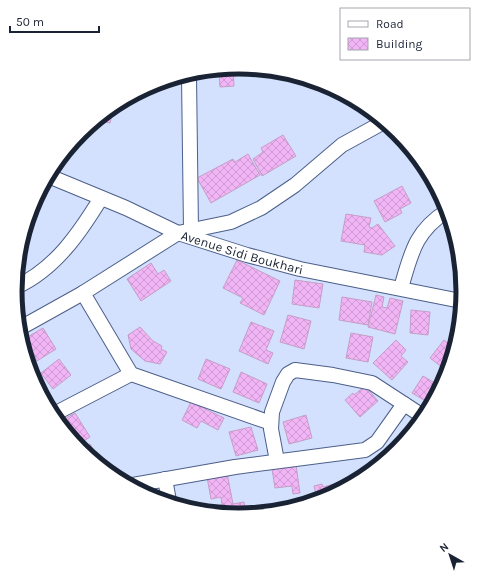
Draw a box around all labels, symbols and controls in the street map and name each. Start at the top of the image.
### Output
scale bar [10,8,99,34]
legend [340,8,470,60]
text: 50 m [16,15,44,29]
text: Road [376,17,404,31]
text: Building [376,37,423,51]
street label: Avenue Sidi Boukhari [179,228,304,277]
north arrow [430,535,470,575]
text: N [437,540,451,555]

